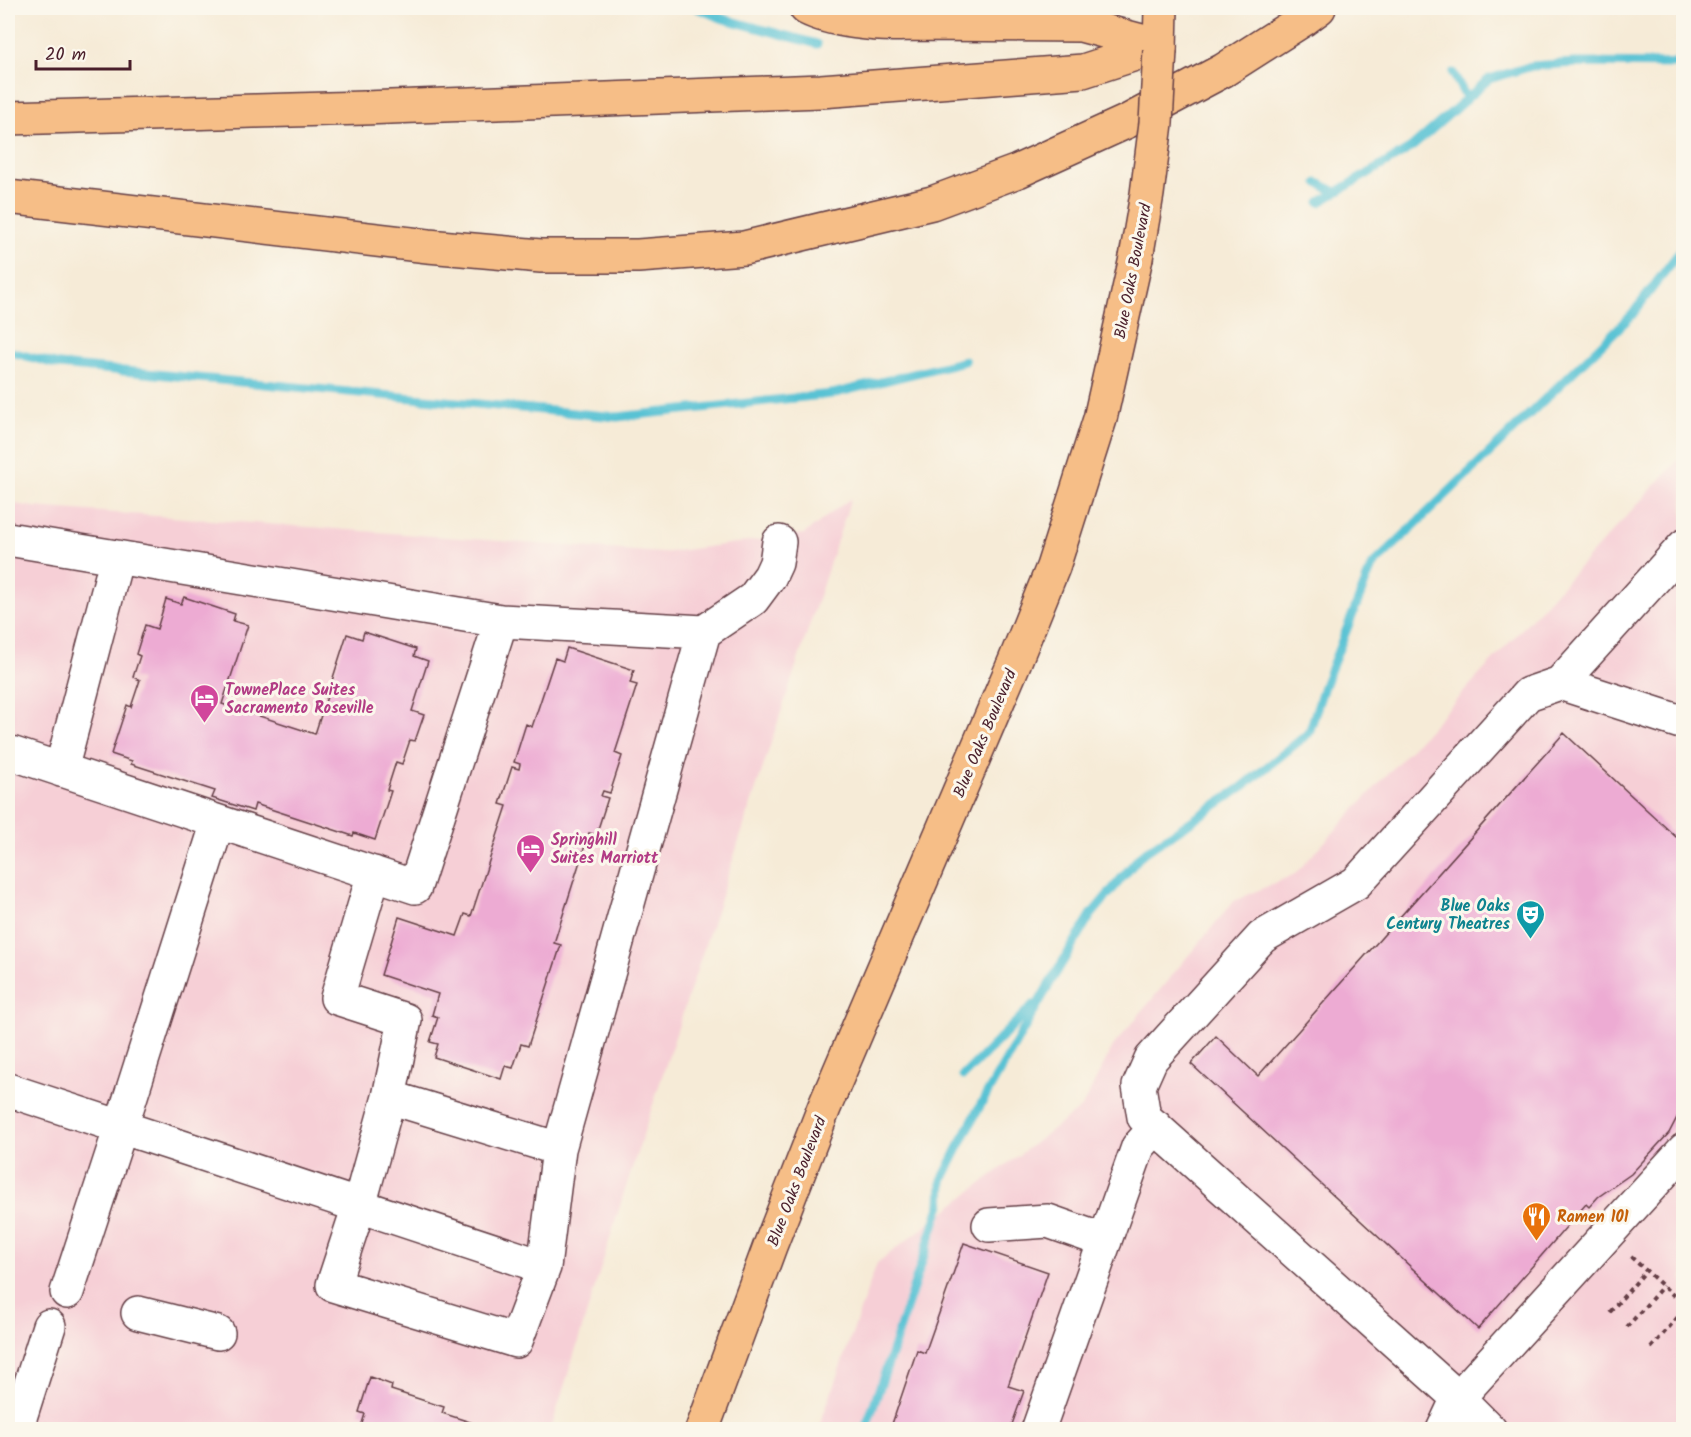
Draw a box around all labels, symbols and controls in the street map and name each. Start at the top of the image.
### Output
scale bar [36,33,130,71]
text: 20 m [45,41,86,70]
street label: Blue Oaks Boulevard [1108,201,1159,341]
street label: Blue Oaks Boulevard [947,665,1024,802]
place label: TownePlace Suites Sacramento Roseville [225,678,374,721]
hotel icon: TownePlace Suites Sacramento Roseville [188,682,220,724]
place label: Springhill Suites Marriott [551,828,659,871]
hotel icon: Springhill Suites Marriott [514,832,546,874]
place label: Blue Oaks Century Theatres [1386,894,1511,937]
theatre icon: Blue Oaks Century Theatres [1515,898,1547,940]
street label: Blue Oaks Boulevard [761,1112,834,1250]
restaurant icon: Ramen 101 [1520,1200,1552,1242]
place label: Ramen 101 [1557,1205,1629,1230]

